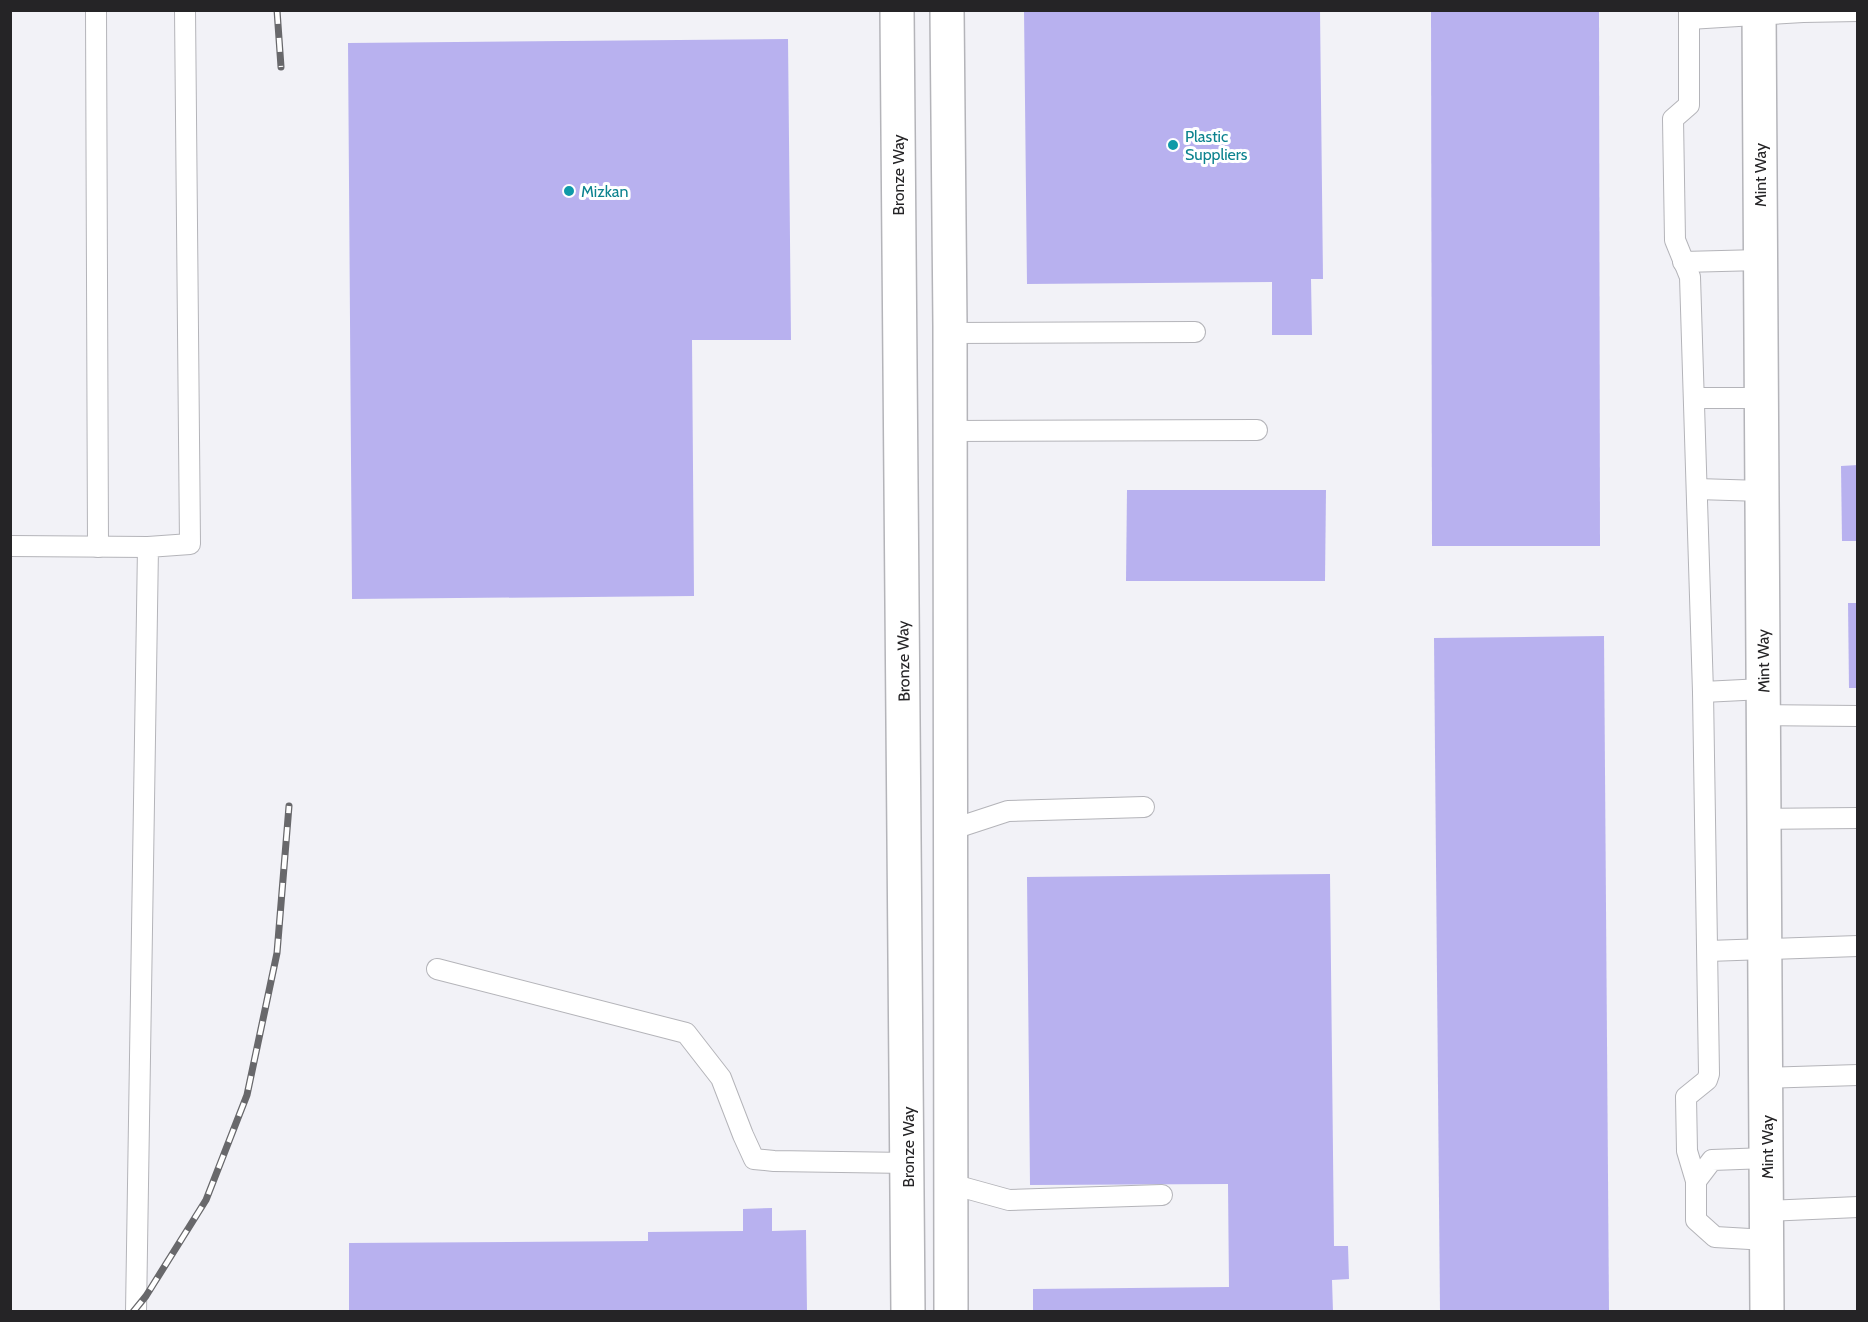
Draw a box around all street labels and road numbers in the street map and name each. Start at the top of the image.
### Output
street label: Bronze Way [889,134,908,216]
street label: Mint Way [1751,143,1770,207]
street label: Bronze Way [893,620,914,702]
street label: Mint Way [1753,629,1774,693]
street label: Bronze Way [899,1106,918,1188]
street label: Mint Way [1758,1115,1777,1179]

